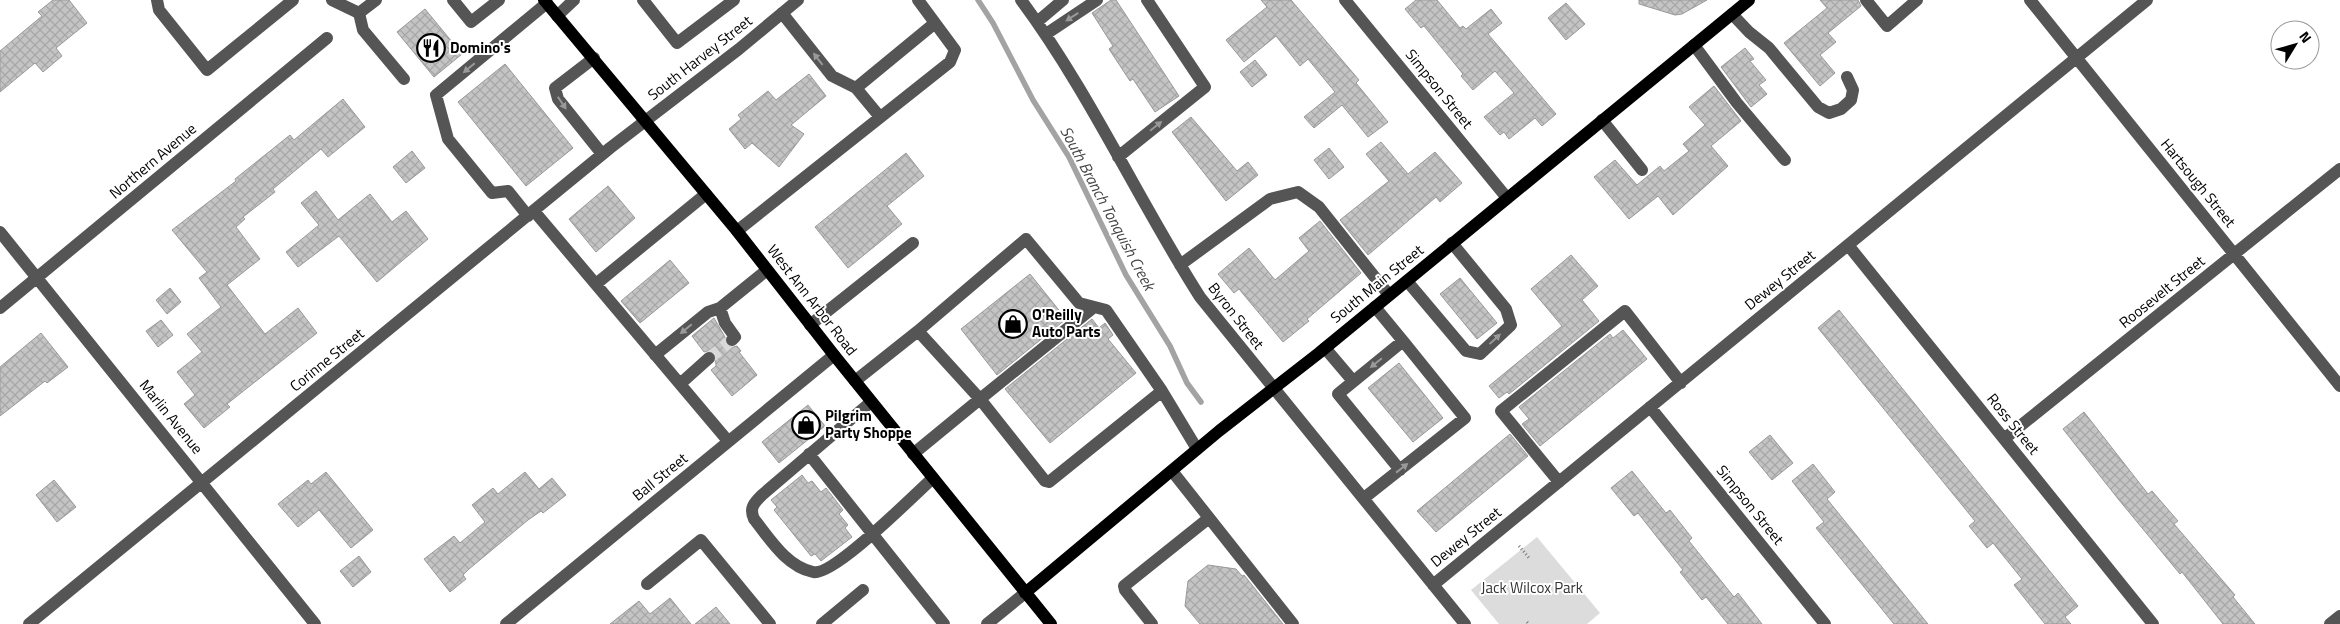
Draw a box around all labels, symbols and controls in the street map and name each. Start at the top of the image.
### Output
street label: South Harvey Street [642,9,757,106]
one-way arrow [1065,12,1078,22]
north arrow [2270,20,2320,70]
text: N [2294,27,2317,47]
restaurant icon: Domino's [416,33,446,63]
place label: Domino's [450,36,511,59]
street label: Simpson Street [1400,44,1479,134]
one-way arrow [813,53,824,66]
one-way arrow [463,63,476,74]
one-way arrow [557,96,567,110]
street label: Northern Avenue [104,117,201,204]
one-way arrow [1149,121,1162,132]
water label: South Branch Tonquish Creek [1054,122,1162,296]
street label: Hartsough Street [2155,133,2242,233]
street label: South Main Street [1325,238,1429,328]
street label: West Ann Arbor Road [762,239,863,360]
street label: Dewey Street [1739,243,1821,315]
street label: Roosevelt Street [2114,249,2210,334]
street label: Byron Street [1203,277,1270,355]
place label: O'Reilly Auto Parts [1032,303,1101,343]
shop icon: O'Reilly Auto Parts [998,309,1028,339]
street label: Corinne Street [284,322,369,397]
one-way arrow [680,324,693,335]
one-way arrow [1489,333,1501,345]
one-way arrow [1369,357,1382,368]
street label: Marlin Avenue [134,374,209,459]
street label: Ross Street [1981,388,2046,460]
place label: Pilgrim Party Shoppe [825,404,912,444]
shop icon: Pilgrim Party Shoppe [791,410,821,440]
street label: Ball Street [627,447,693,506]
street label: Simpson Street [1711,460,1790,550]
one-way arrow [1395,463,1408,474]
street label: Dewey Street [1425,500,1507,572]
park label: Jack Wilcox Park [1481,576,1583,599]

